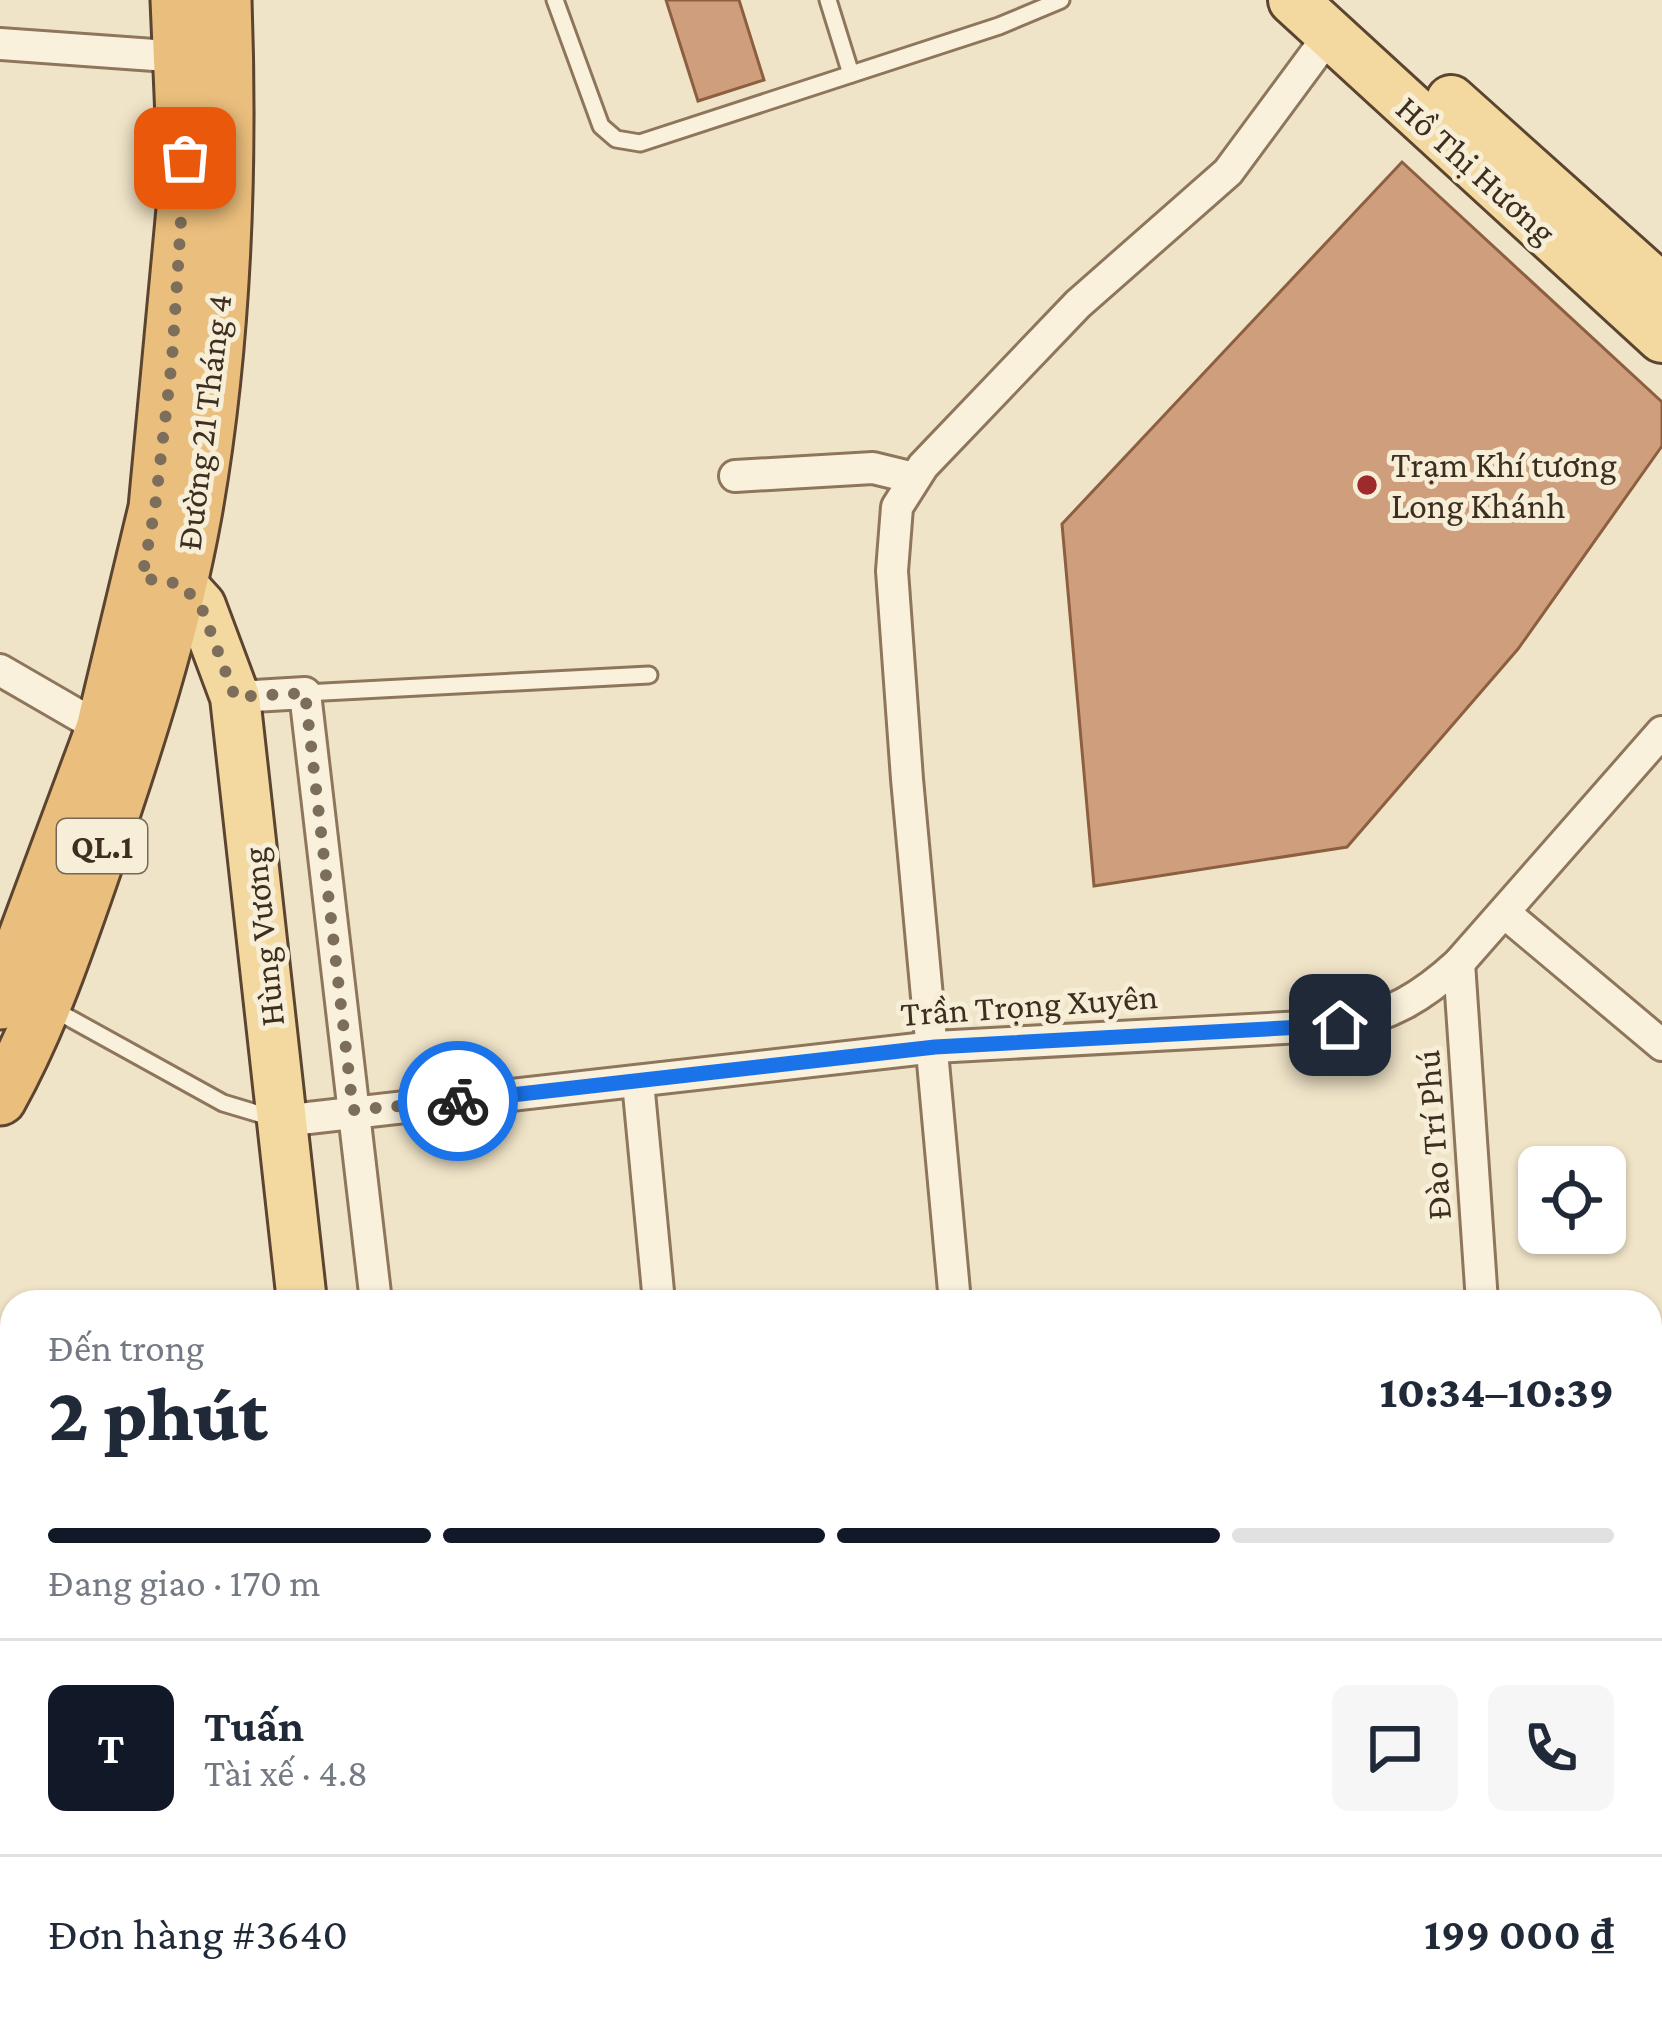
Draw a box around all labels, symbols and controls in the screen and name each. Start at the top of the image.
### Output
street label: Hồ Thị Hương [1388,88,1564,252]
pin [134,107,236,209]
icon: bag [152,125,218,191]
street label: Đường 21 Tháng 4 [168,292,240,552]
place label: Trạm Khí tương Long Khánh [1391,445,1617,526]
marker: Trạm Khí tương Long Khánh [1354,472,1380,498]
road number: QL.1 [57,819,147,873]
street label: Hùng Vương [234,845,292,1028]
pin [1289,974,1391,1076]
street label: Trần Trọng Xuyên [899,976,1159,1034]
icon: home [1307,992,1373,1058]
courier [398,1041,518,1161]
street label: Đào Trí Phú [1407,1049,1459,1221]
icon: bike [425,1068,491,1134]
map controls [1518,1146,1626,1254]
button: locate [1518,1146,1626,1254]
text: Đến trong [48,1326,204,1369]
text: 10:34–10:39 [1379,1367,1614,1417]
text: 2 phút [48,1370,268,1457]
text: Đang giao · 170 m [48,1561,321,1604]
button: chat [1332,1685,1458,1811]
button: phone [1488,1685,1614,1811]
text: Tuấn [204,1701,304,1751]
text: T [98,1723,124,1773]
text: Tài xế · 4.8 [204,1751,368,1794]
text: Đơn hàng #3640 [48,1909,348,1959]
text: 199 000 ₫ [1424,1909,1614,1959]

